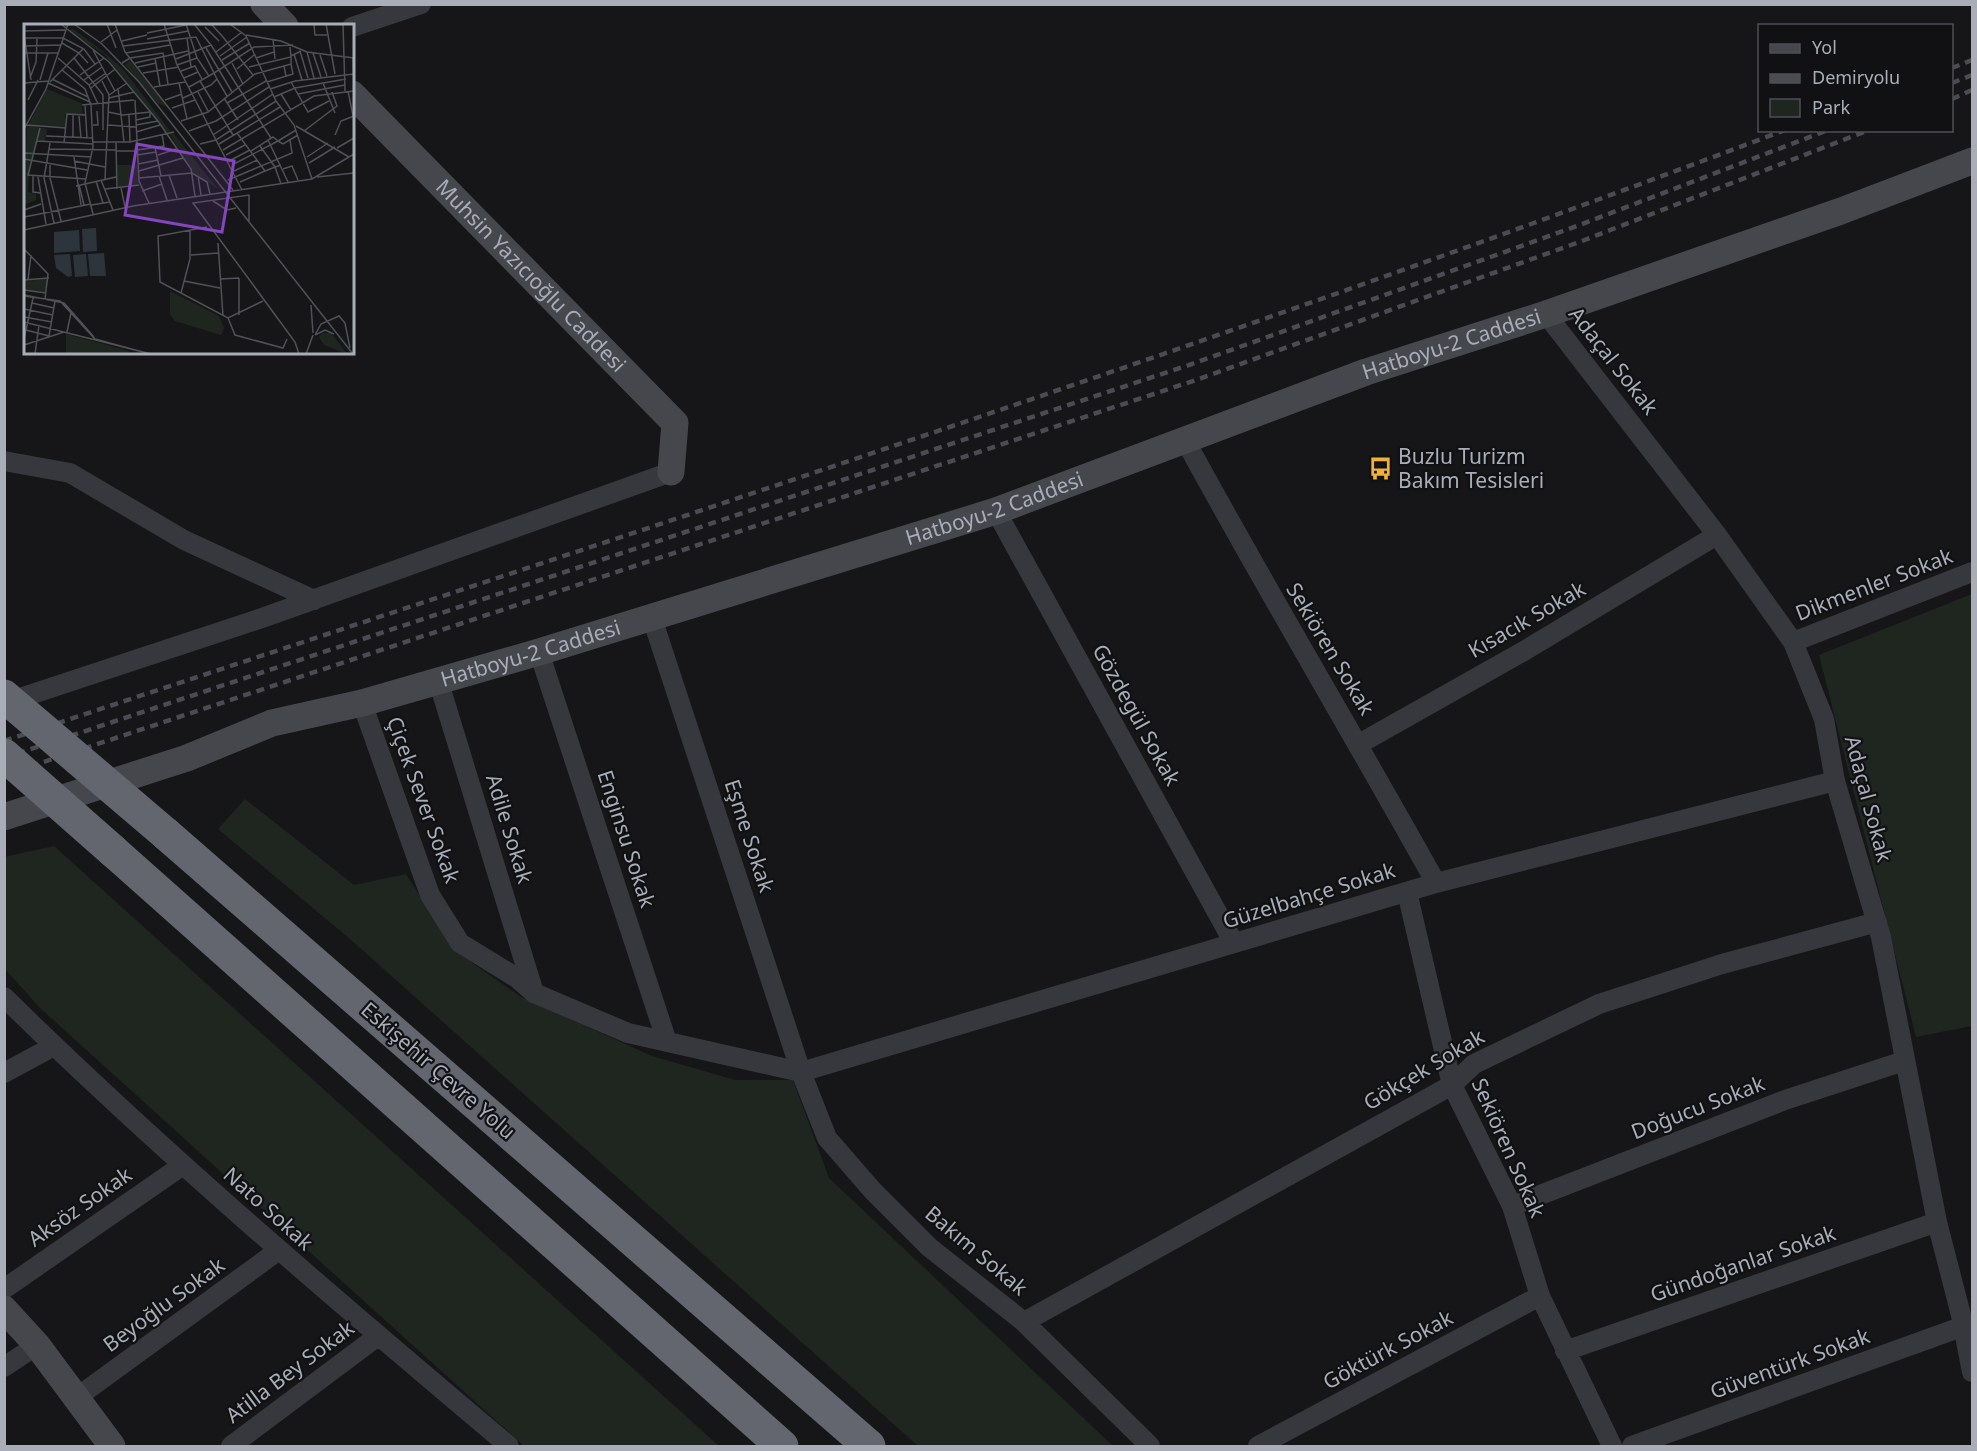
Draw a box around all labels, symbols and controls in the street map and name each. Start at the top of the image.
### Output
inset map [24,24,354,354]
legend [1758,24,1953,132]
text: Yol [1812,35,1837,59]
text: Demiryolu [1812,65,1900,89]
text: Park [1812,95,1850,119]
street label: Muhsin Yazıcıoğlu Caddesi [430,173,632,378]
street label: Adaçal Sokak [1563,301,1665,421]
street label: Hatboyu-2 Caddesi [1358,302,1544,385]
place label: Buzlu Turizm Bakım Tesisleri [1398,442,1544,494]
bus stop icon: Buzlu Turizm Bakım Tesisleri [1367,456,1393,482]
street label: Hatboyu-2 Caddesi [902,464,1087,551]
street label: Dikmenler Sokak [1791,541,1957,627]
street label: Kısacık Sokak [1463,574,1591,664]
street label: Sekiören Sokak [1280,577,1382,721]
street label: Hatboyu-2 Caddesi [437,613,624,693]
street label: Gözdegül Sokak [1086,639,1188,791]
street label: Çiçek Sever Sokak [381,712,467,888]
street label: Adaçal Sokak [1839,733,1899,866]
street label: Enginsu Sokak [592,766,663,912]
street label: Adile Sokak [480,771,540,888]
street label: Eşme Sokak [719,776,782,896]
street label: Güzelbahçe Sokak [1219,855,1399,935]
street label: Eskişehir Çevre Yolu [356,995,522,1145]
street label: Gökçek Sokak [1358,1022,1490,1116]
street label: Doğucu Sokak [1627,1068,1769,1145]
street label: Sekiören Sokak [1466,1074,1552,1222]
street label: Aksöz Sokak [22,1160,138,1252]
street label: Nato Sokak [218,1160,320,1257]
street label: Bakım Sokak [920,1199,1034,1302]
street label: Gündoğanlar Sokak [1646,1218,1840,1308]
street label: Beyoğlu Sokak [97,1250,230,1358]
street label: Göktürk Sokak [1318,1303,1458,1395]
street label: Atilla Bey Sokak [219,1313,360,1429]
street label: Güventürk Sokak [1706,1321,1874,1405]

